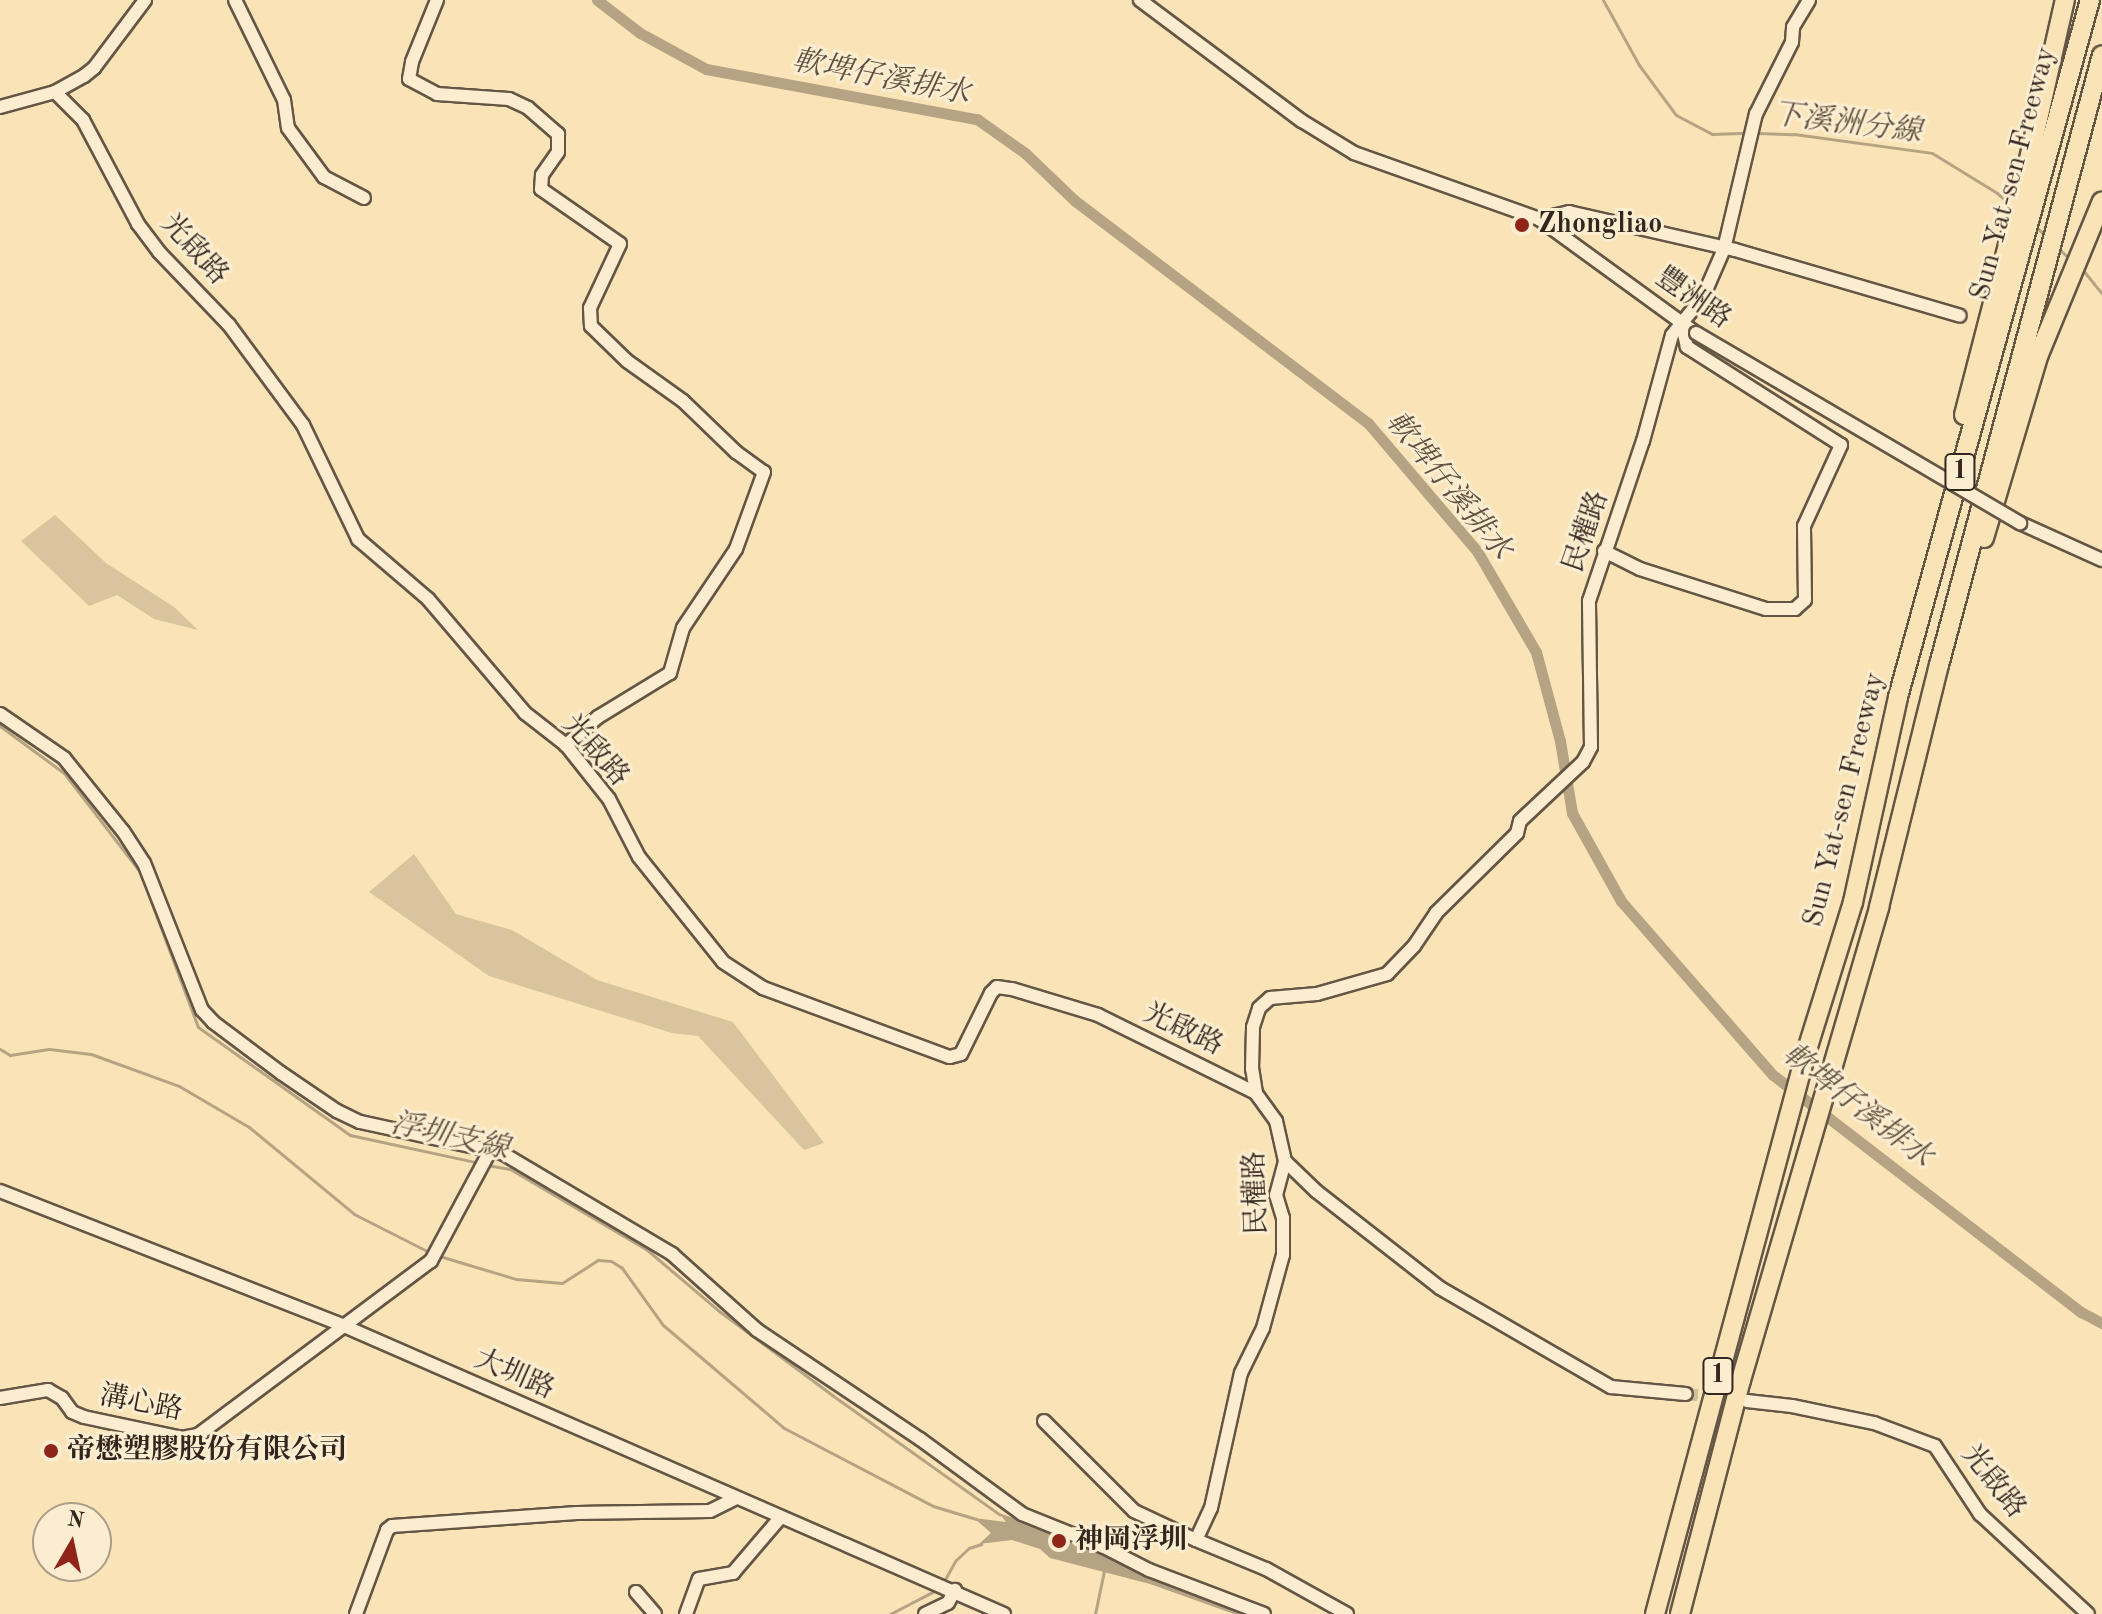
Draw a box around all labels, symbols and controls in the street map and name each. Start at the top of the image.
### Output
water label: 軟埤仔溪排水 [789,43,973,113]
street label: Sun Yat-sen Freeway [1964,44,2064,304]
water label: 下溪洲分線 [1770,97,1924,151]
street label: 光啟路 [153,208,235,292]
place label: Zhongliao [1538,208,1662,242]
marker: Zhongliao [1513,216,1531,234]
street label: 豐洲路 [1649,261,1737,337]
water label: 軟埤仔溪排水 [1377,405,1519,567]
road number: 1 [1944,450,1976,494]
street label: 民權路 [1557,487,1617,577]
street label: Sun Yat-sen Freeway [1797,669,1893,931]
street label: 光啟路 [555,708,635,794]
street label: 光啟路 [1138,996,1228,1064]
water label: 軟埤仔溪排水 [1775,1036,1939,1176]
water label: 浮圳支線 [387,1106,513,1168]
street label: 民權路 [1239,1150,1275,1236]
street label: 大圳路 [469,1343,559,1407]
road number: 1 [1702,1354,1734,1398]
street label: 溝心路 [97,1379,185,1429]
place label: 帝懋塑膠股份有限公司 [67,1434,347,1468]
street label: 光啟路 [1954,1439,2032,1525]
marker: 帝懋塑膠股份有限公司 [42,1442,60,1460]
north arrow [32,1502,112,1582]
text: N [65,1508,85,1532]
place label: 神岡浮圳 [1075,1524,1187,1558]
marker: 神岡浮圳 [1050,1532,1068,1550]

